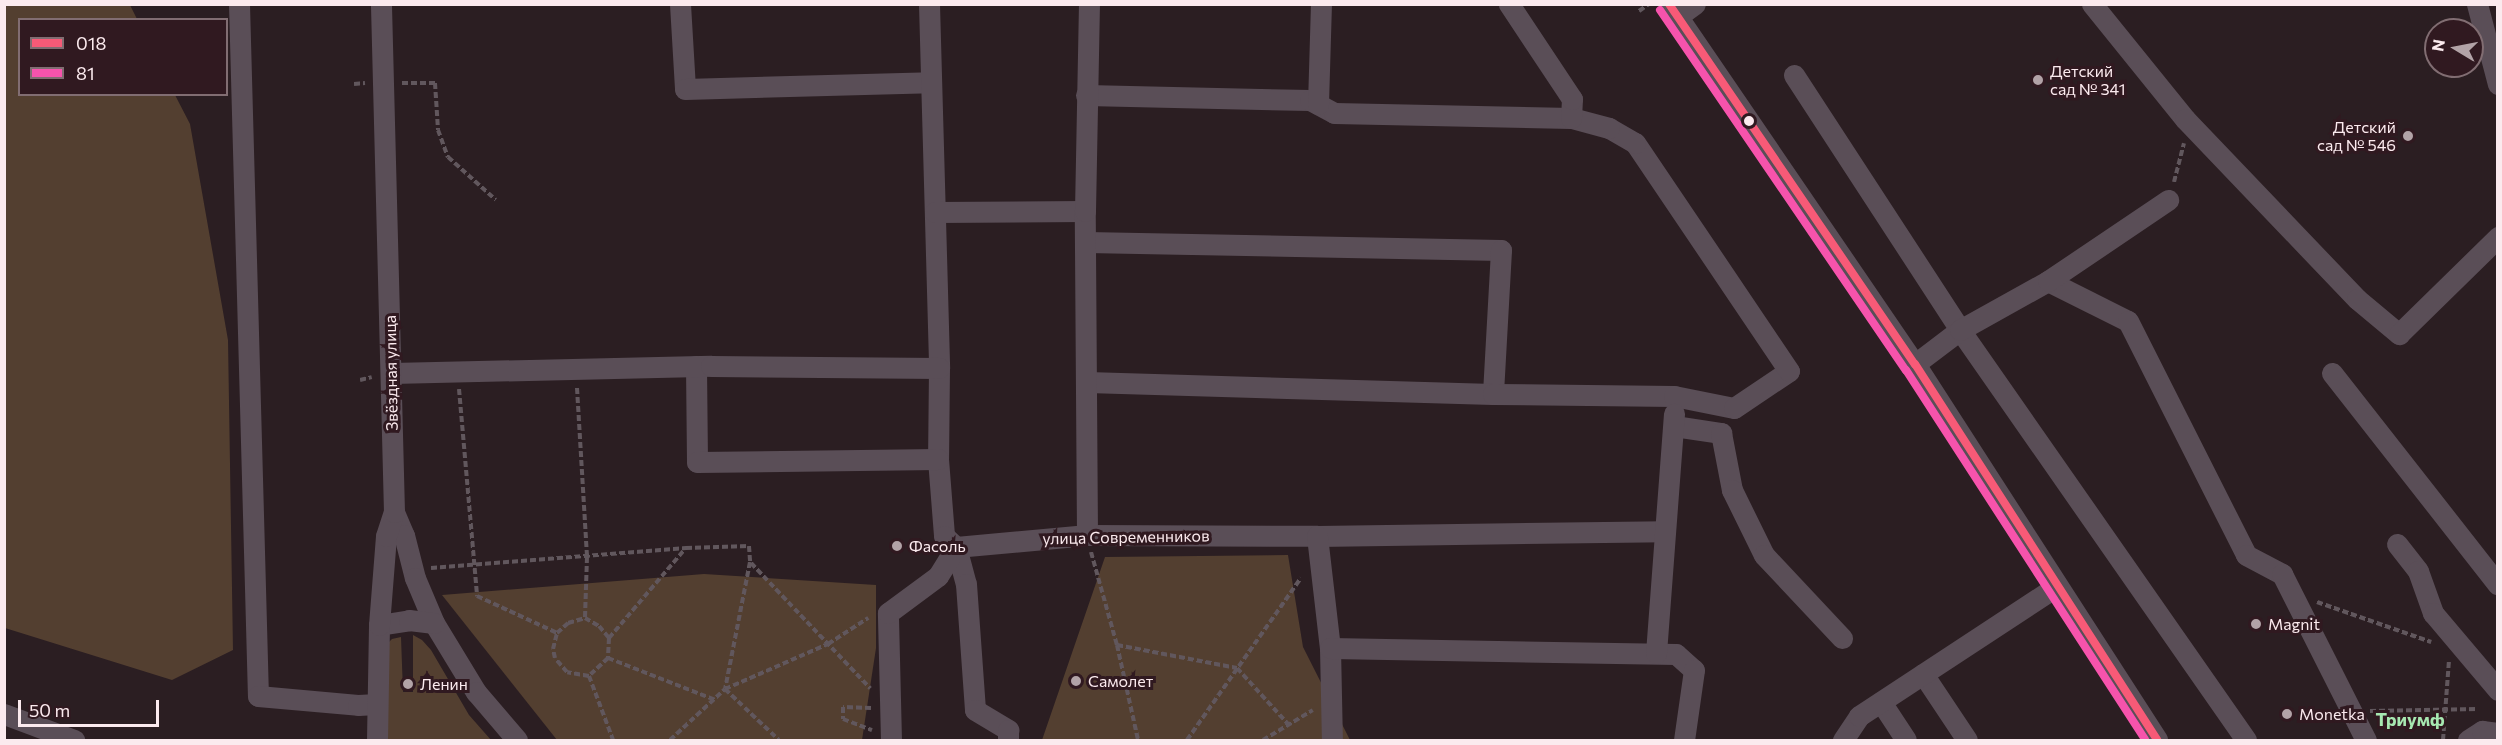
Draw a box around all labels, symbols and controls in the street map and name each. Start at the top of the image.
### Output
legend [18,18,228,96]
north arrow [2424,18,2484,78]
text: 018 [76,32,106,54]
text: N [2427,38,2448,53]
place label: Детский сад № 341 [2050,61,2126,99]
text: 81 [76,62,95,84]
marker: Детский сад № 341 [2031,73,2045,87]
unlabelled marker [1743,115,1755,127]
place label: Детский сад № 546 [2317,117,2396,155]
marker: Детский сад № 546 [2401,129,2415,143]
street label: Звёздная улица [380,315,402,431]
street label: улица Современников [1042,526,1210,548]
place label: Фасоль [909,536,966,556]
marker: Фасоль [890,539,904,553]
place label: Magnit [2268,614,2320,634]
marker: Magnit [2249,617,2263,631]
place label: Самолет [1088,671,1153,691]
place label: Ленин [420,674,468,694]
marker: Самолет [1069,674,1083,688]
marker: Ленин [401,677,415,691]
scale bar [21,688,162,726]
text: 50 m [29,699,70,721]
place label: Monetka [2299,704,2365,724]
marker: Monetka [2280,707,2294,721]
district label: Триумф [2375,708,2445,730]

